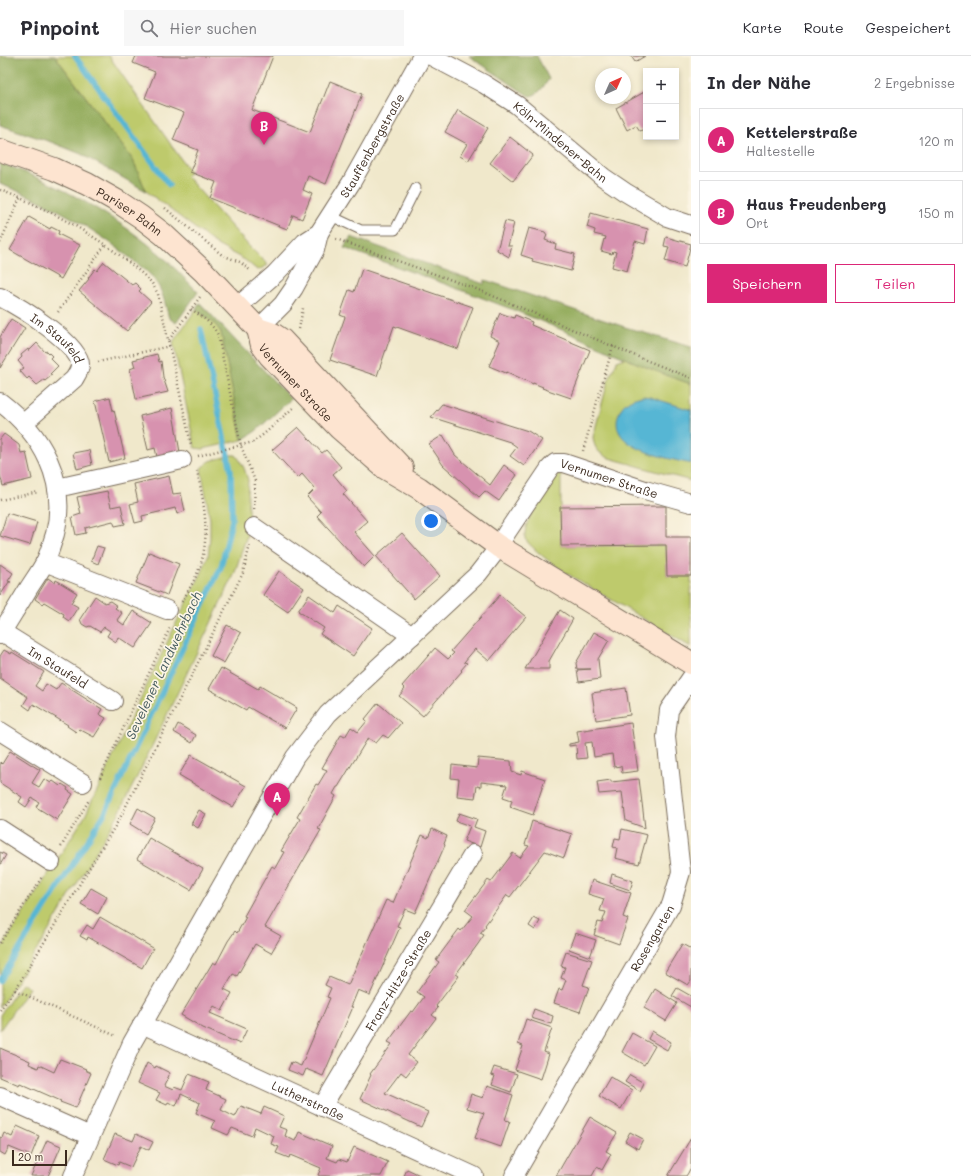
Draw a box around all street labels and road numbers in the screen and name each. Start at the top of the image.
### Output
street label: Stauffenbergstraße [336,91,407,201]
street label: Köln-Mindener-Bahn [510,98,611,186]
street label: Pariser Bahn [94,183,166,239]
street label: Im Staufeld [28,309,88,366]
street label: Vernumer Straße [255,340,337,425]
street label: Vernumer Straße [558,454,660,501]
street label: Im Staufeld [25,642,91,692]
street label: Rosengarten [626,902,677,974]
street label: Franz-Hitze-Straße [361,926,434,1034]
street label: Lutherstraße [270,1077,347,1124]

